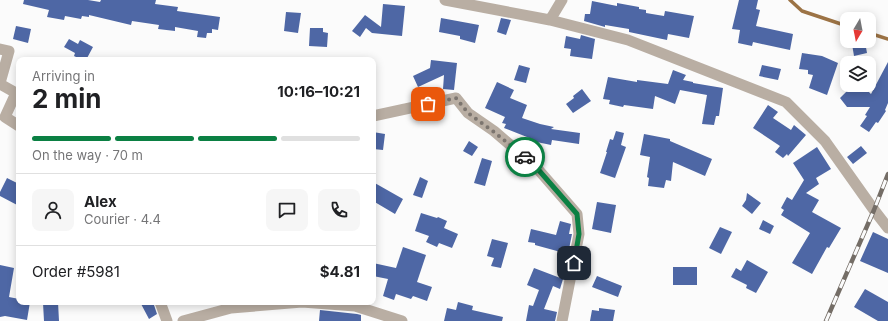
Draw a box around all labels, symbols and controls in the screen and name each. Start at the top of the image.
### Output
north arrow [840,12,876,48]
map controls [840,12,876,92]
button: layers [840,56,876,92]
text: Arriving in [32,68,95,84]
text: 10:16–10:21 [277,82,360,101]
text: 2 min [32,83,102,114]
pin [411,87,445,121]
icon: bag [417,93,439,115]
courier [505,137,545,177]
icon: car [514,146,536,168]
text: On the way · 70 m [32,147,143,163]
button: person [32,189,74,231]
button: chat [266,189,308,231]
button: phone [318,189,360,231]
text: Alex [84,192,117,211]
text: Courier · 4.4 [84,211,161,227]
pin [557,246,591,280]
icon: home [563,252,585,274]
text: Order #5981 [32,262,120,281]
text: $4.81 [320,262,360,281]

